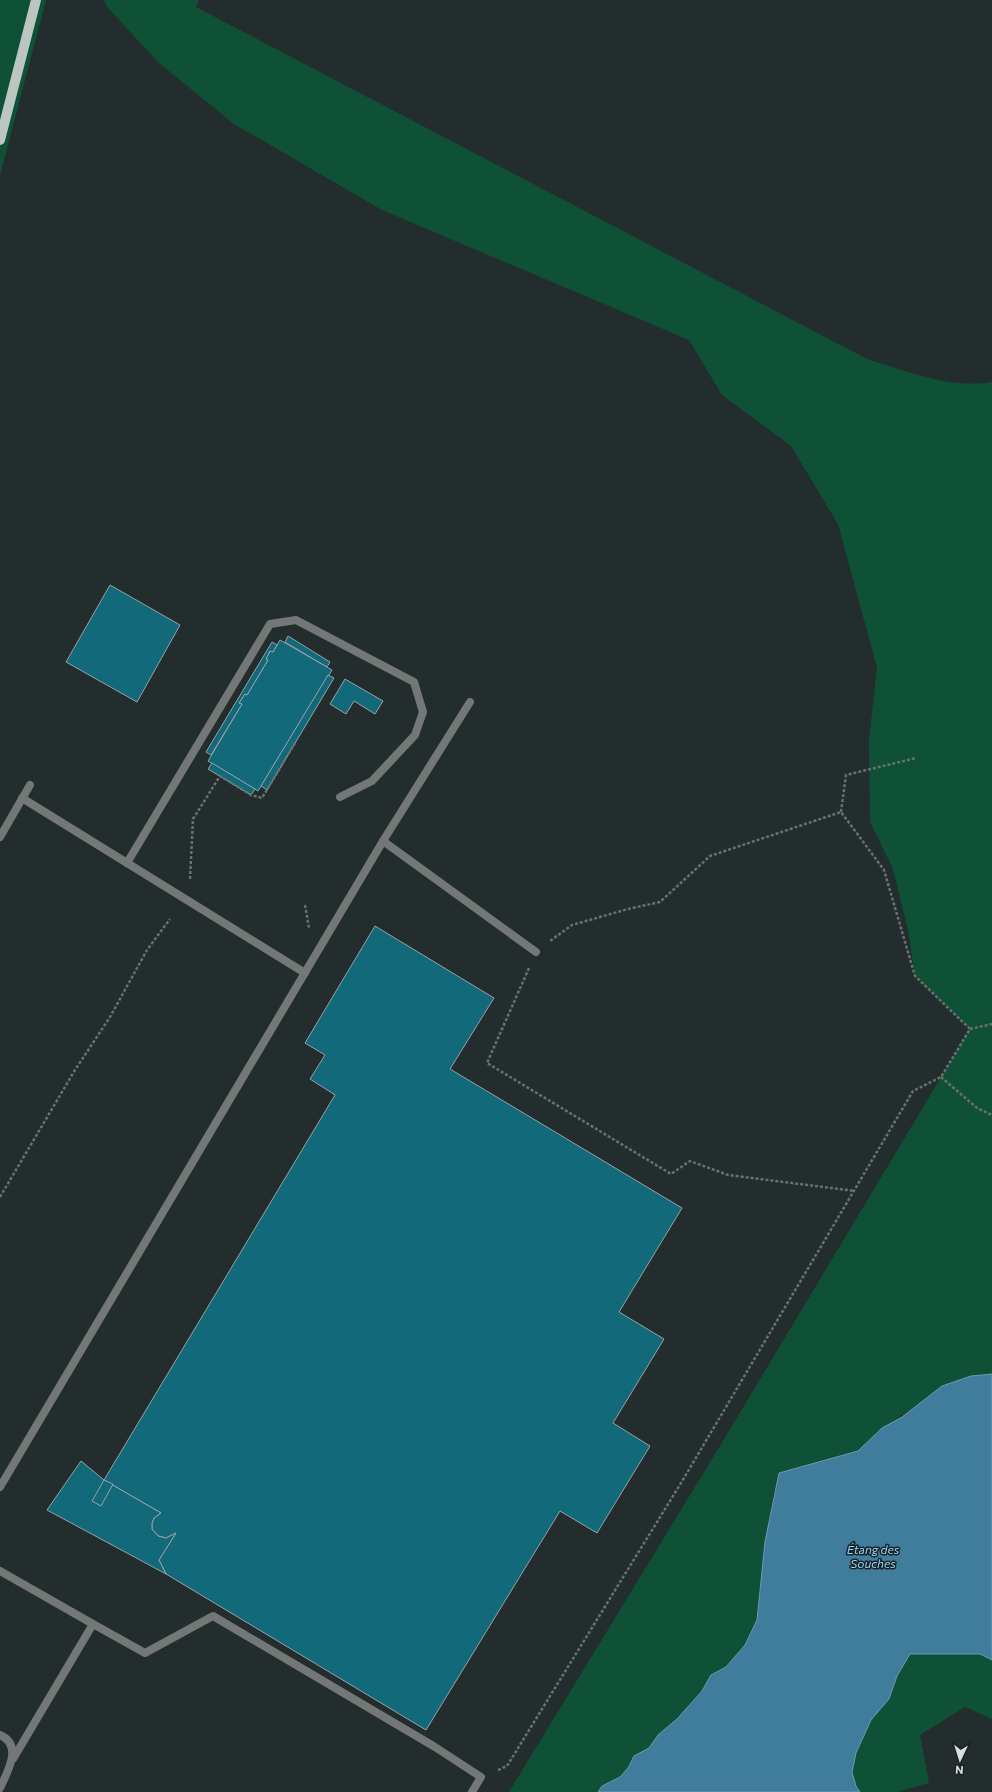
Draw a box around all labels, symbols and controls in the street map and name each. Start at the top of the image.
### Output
water label: Étang des Souches [847,1542,900,1570]
north arrow [940,1740,980,1780]
text: N [955,1764,964,1777]

